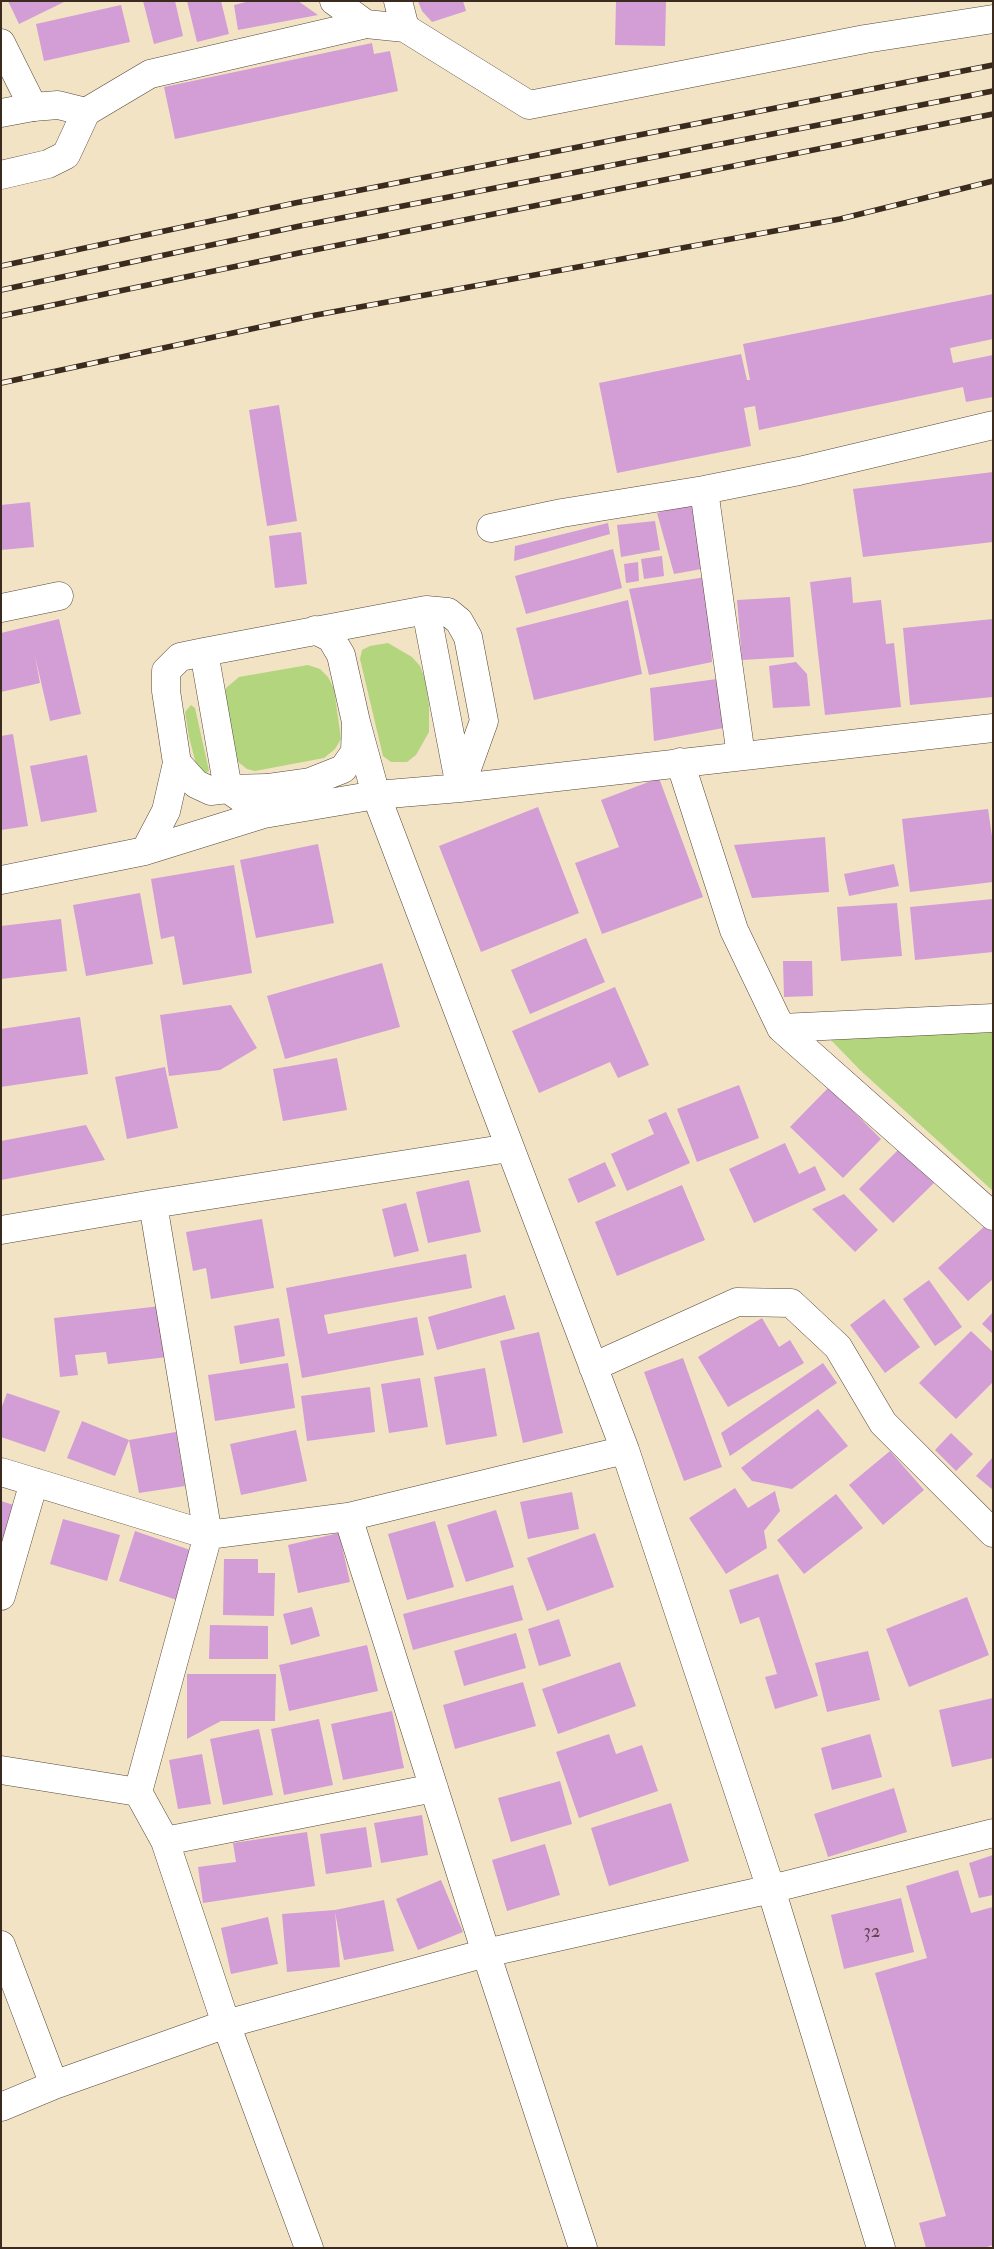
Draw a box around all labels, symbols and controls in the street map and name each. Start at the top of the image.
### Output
house number: 32 [864,1922,880,1944]

